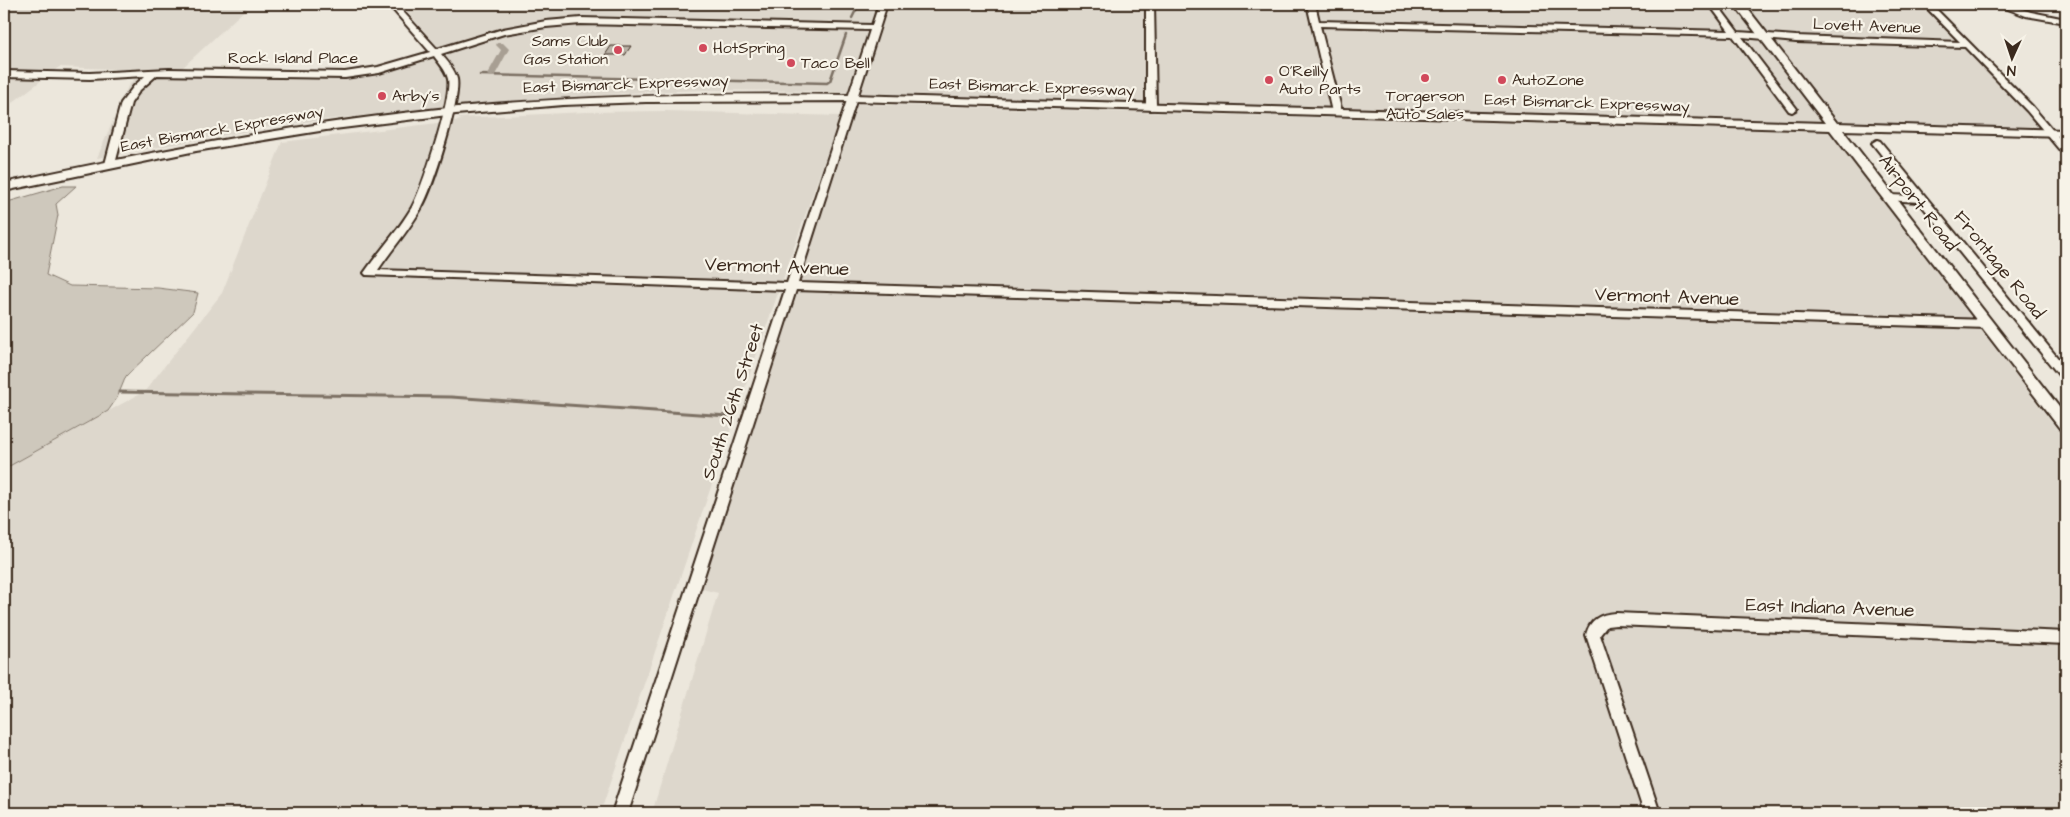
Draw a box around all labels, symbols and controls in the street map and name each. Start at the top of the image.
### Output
street label: Lovett Avenue [1812,13,1922,39]
place label: Sams Club Gas Station [524,30,608,70]
north arrow [1988,32,2038,82]
place label: HotSpring [713,37,785,60]
marker: HotSpring [697,42,709,54]
marker: Sams Club Gas Station [612,44,624,56]
street label: Rock Island Place [228,47,358,69]
place label: Taco Bell [801,52,870,74]
marker: Taco Bell [785,57,797,69]
place label: O'Reilly Auto Parts [1279,60,1361,100]
text: N [2006,60,2016,80]
street label: East Bismarck Expressway [523,69,729,100]
place label: AutoZone [1512,69,1584,91]
street label: East Bismarck Expressway [929,72,1135,103]
marker: Torgerson Auto Sales [1419,72,1431,84]
marker: O'Reilly Auto Parts [1263,74,1275,86]
marker: AutoZone [1496,74,1508,86]
place label: Arby's [392,85,439,108]
place label: Torgerson Auto Sales [1386,85,1464,125]
street label: East Bismarck Expressway [1484,88,1690,119]
marker: Arby's [376,90,388,102]
street label: East Bismarck Expressway [119,100,325,159]
street label: Airport Road [1872,149,1965,257]
street label: Frontage Road [1946,205,2051,326]
street label: Vermont Avenue [704,251,850,283]
street label: Vermont Avenue [1594,281,1740,313]
street label: South 26th Street [695,320,771,484]
street label: East Indiana Avenue [1745,592,1915,624]

